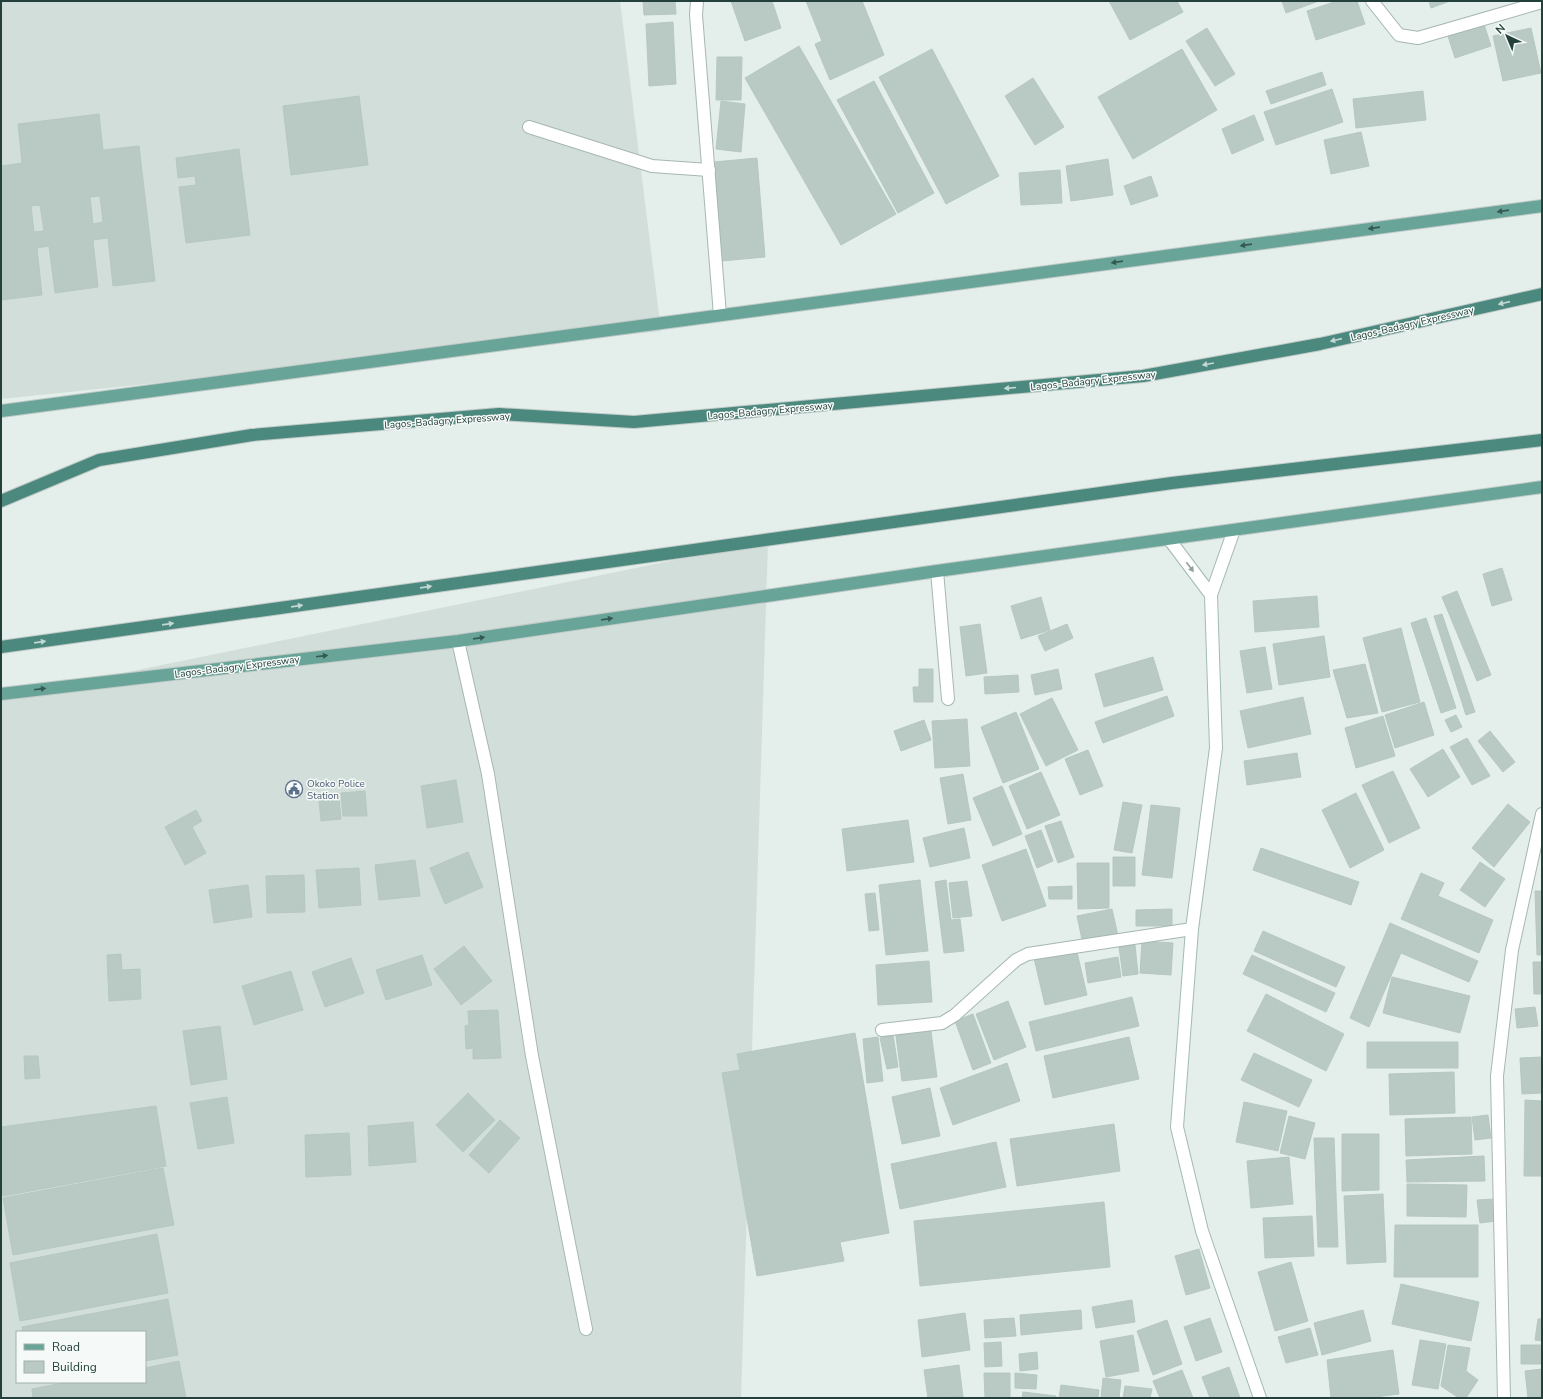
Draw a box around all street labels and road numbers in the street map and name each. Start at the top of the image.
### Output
street label: Lagos-Badagry Expressway [1349,303,1476,345]
street label: Lagos-Badagry Expressway [1030,367,1157,395]
street label: Lagos-Badagry Expressway [707,398,834,423]
street label: Lagos-Badagry Expressway [384,410,511,432]
street label: Lagos-Badagry Expressway [174,652,301,682]

